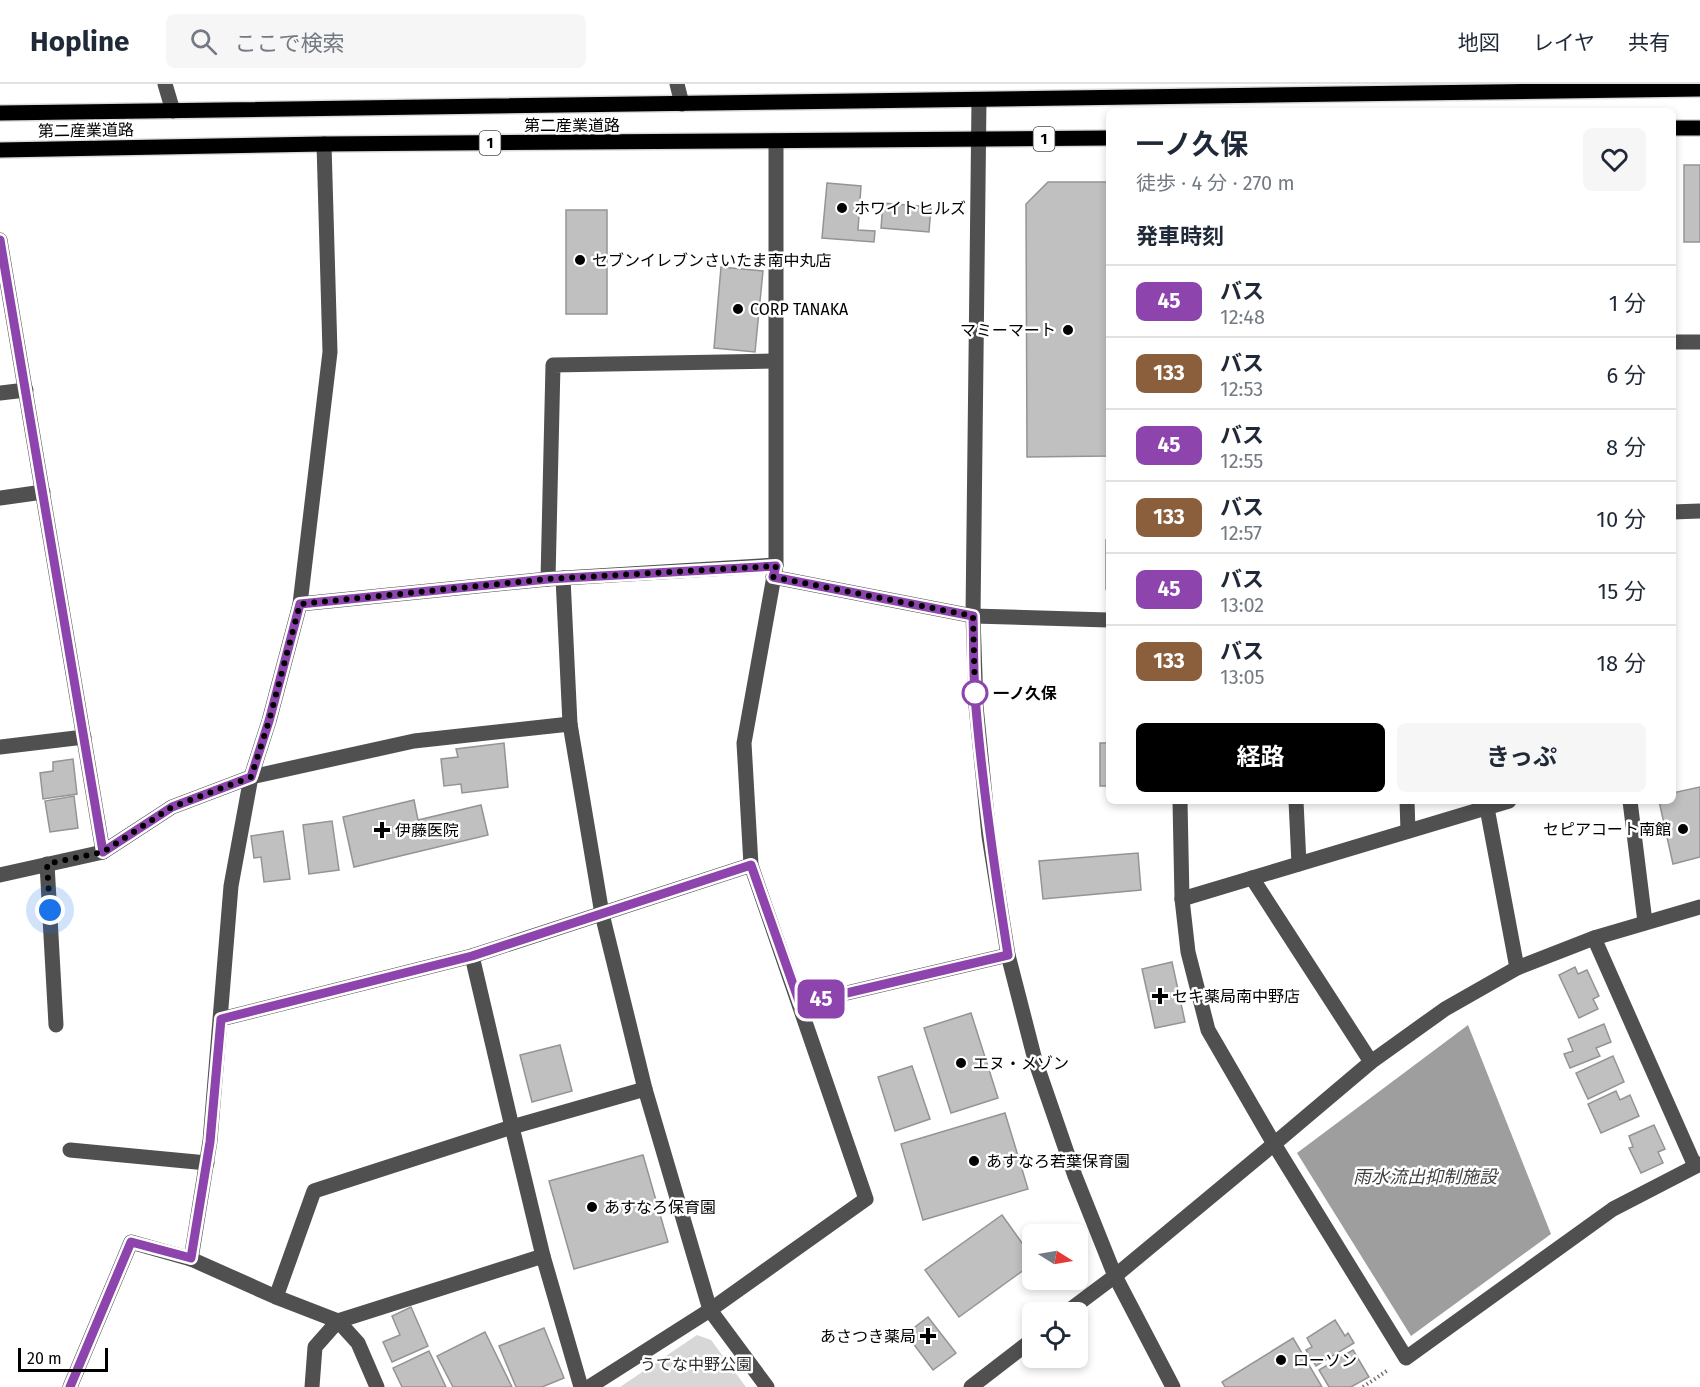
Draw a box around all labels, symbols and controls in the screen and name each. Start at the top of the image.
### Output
search box [166,14,586,68]
text: Hopline [30,25,130,58]
icon: search [187,25,220,58]
text: ここで検索 [235,30,345,57]
text: 地図 [1458,30,1500,56]
text: レイヤ [1533,30,1595,56]
text: 共有 [1628,30,1670,56]
street label: 第二産業道路 [524,116,620,135]
street label: 第二産業道路 [38,120,134,141]
road number: 1 [1034,127,1054,151]
text: 一ノ久保 [1136,128,1248,161]
button: heart [1583,128,1646,191]
road number: 1 [480,131,500,155]
text: 徒歩 · 4 分 · 270 m [1136,171,1295,195]
place label: ホワイトヒルズ [854,199,966,218]
marker: ホワイトヒルズ [835,201,849,215]
text: 発車時刻 [1136,223,1224,250]
place label: セブンイレブンさいたま南中丸店 [592,251,832,270]
marker: セブンイレブンさいたま南中丸店 [573,253,587,267]
text: バス [1220,278,1264,305]
text: 45 [1158,288,1180,314]
text: 1 分 [1609,290,1646,317]
place label: CORP TANAKA [750,300,849,319]
marker: CORP TANAKA [731,302,745,316]
text: 12:48 [1220,305,1265,329]
place label: マミーマート [960,321,1056,340]
marker: マミーマート [1061,323,1075,337]
text: バス [1220,350,1264,377]
text: 133 [1153,360,1185,386]
text: 6 分 [1606,362,1646,389]
text: 12:53 [1220,377,1263,401]
text: バス [1220,422,1264,449]
text: 45 [1158,432,1180,458]
text: 8 分 [1606,434,1646,461]
text: 12:55 [1220,449,1263,473]
text: バス [1220,494,1264,521]
text: 133 [1153,504,1185,530]
text: 10 分 [1596,506,1646,533]
text: 12:57 [1220,521,1262,545]
text: バス [1220,566,1264,593]
text: 45 [1158,576,1180,602]
text: 15 分 [1598,578,1646,605]
text: 13:02 [1220,593,1264,617]
text: バス [1220,638,1264,665]
text: 133 [1153,648,1185,674]
text: 18 分 [1597,650,1646,677]
text: 13:05 [1220,665,1265,689]
marker: 一ノ久保 [962,680,988,706]
place label: 一ノ久保 [993,684,1057,703]
button: 経路 [1136,723,1385,792]
button: きっぷ [1397,723,1646,792]
place label: セピアコート南館 [1543,820,1671,839]
marker: 伊藤医院 [373,821,391,839]
place label: 伊藤医院 [395,821,459,840]
marker: セピアコート南館 [1676,822,1690,836]
your location [35,895,65,925]
line badge: 45 [794,980,848,1018]
text: 45 [810,986,832,1012]
place label: セキ薬局南中野店 [1172,987,1300,1006]
marker: セキ薬局南中野店 [1153,989,1167,1003]
place label: エヌ・メゾン [973,1054,1069,1073]
marker: エヌ・メゾン [954,1056,968,1070]
place label: あすなろ若葉保育園 [986,1152,1130,1171]
marker: あすなろ若葉保育園 [967,1154,981,1168]
water label: 雨水流出抑制施設 [1353,1166,1500,1188]
place label: あすなろ保育園 [604,1198,716,1217]
marker: あすなろ保育園 [585,1200,599,1214]
north arrow [1022,1224,1088,1290]
map controls [1022,1224,1088,1368]
button: locate [1022,1302,1088,1368]
place label: あさつき薬局 [820,1327,916,1346]
marker: あさつき薬局 [921,1329,935,1343]
scale bar [18,1345,108,1372]
text: 20 m [27,1349,62,1368]
place label: ローソン [1293,1351,1357,1370]
marker: ローソン [1274,1353,1288,1367]
park label: うてな中野公園 [640,1355,752,1374]

